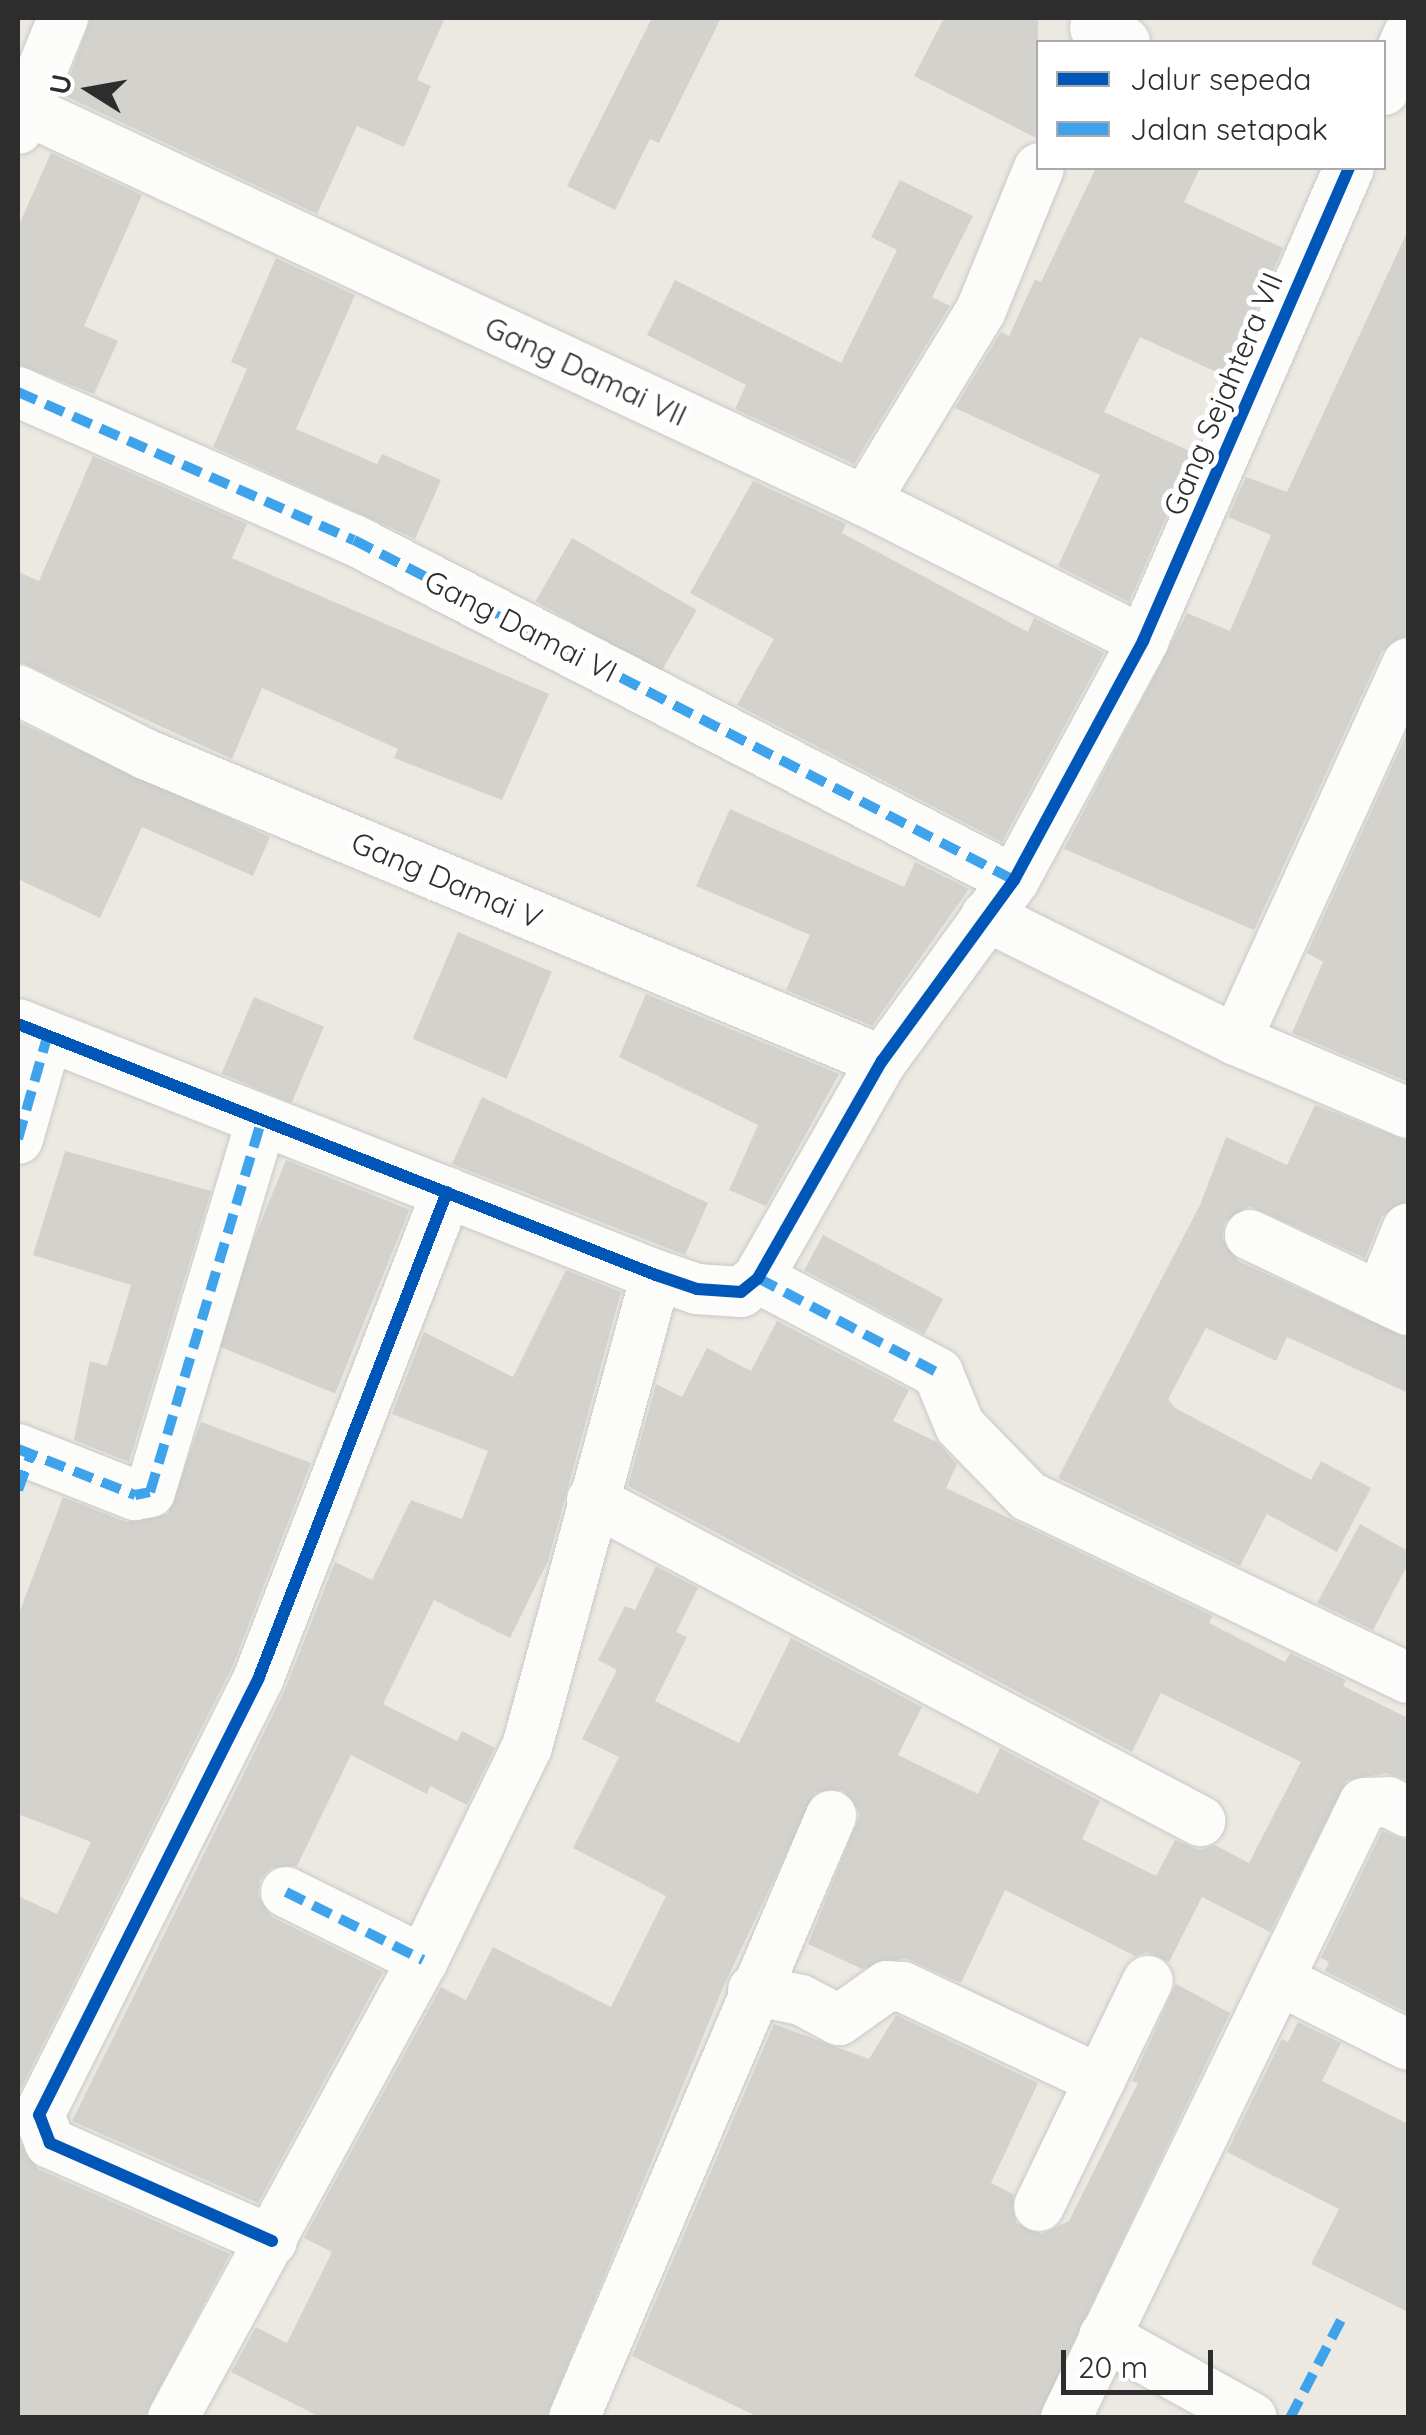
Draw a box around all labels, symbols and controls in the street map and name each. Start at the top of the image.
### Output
north arrow [40,40,140,140]
legend [1036,40,1386,170]
text: Jalur sepeda [1130,60,1311,98]
text: U [41,71,79,97]
text: Jalan setapak [1130,110,1328,148]
street label: Gang Sejahtera VII [1156,267,1290,521]
street label: Gang Damai VII [479,309,693,433]
street label: Gang Damai VI [419,562,623,690]
street label: Gang Damai V [346,824,548,936]
scale bar [1066,2330,1218,2392]
text: 20 m [1078,2348,1148,2386]

